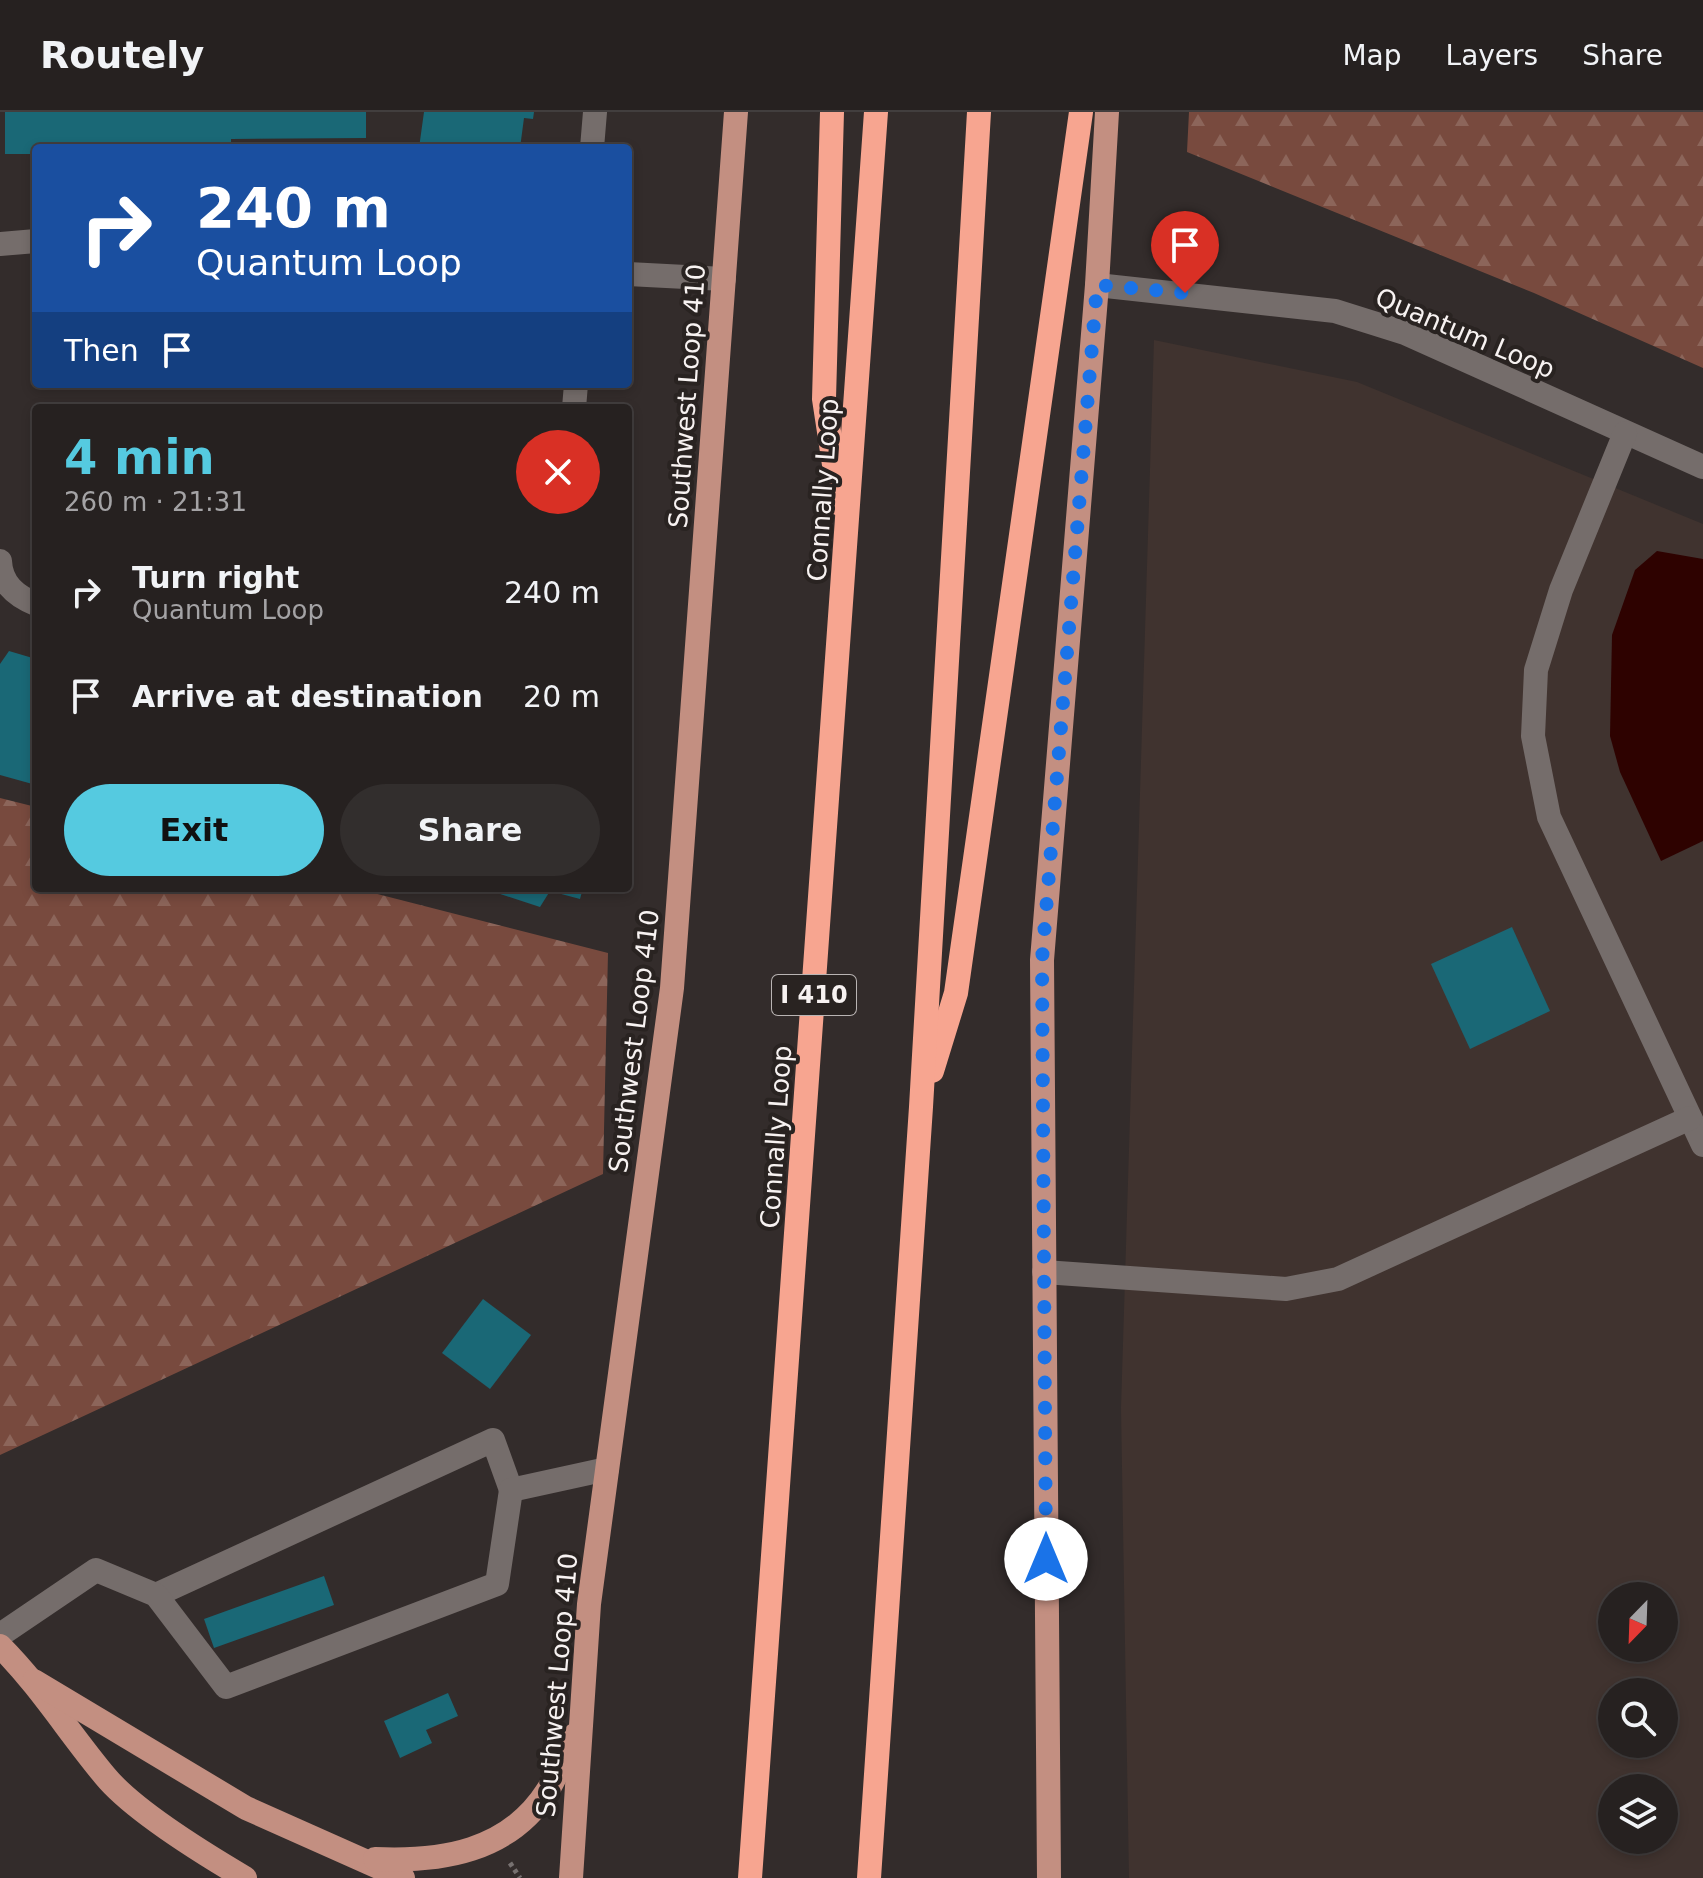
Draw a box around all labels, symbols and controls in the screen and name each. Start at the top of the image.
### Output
text: Routely [40,33,204,77]
text: Map [1342,39,1402,72]
text: Layers [1446,39,1538,72]
text: Share [1582,39,1663,72]
text: 240 m [196,175,391,240]
icon: right [64,176,168,280]
pin [1151,211,1219,293]
icon: arrive [1163,223,1207,267]
text: Quantum Loop [196,242,462,283]
street label: Southwest Loop 410 [663,263,711,529]
street label: Quantum Loop [1371,282,1559,384]
icon: arrive [155,328,199,372]
text: Then [64,333,139,368]
street label: Connally Loop [802,397,844,583]
text: 4 min [64,429,215,485]
button: close [516,430,600,514]
text: 260 m · 21:31 [64,487,247,517]
text: Turn right [132,560,299,595]
icon: right [64,570,108,614]
text: 240 m [504,575,600,610]
text: Quantum Loop [132,595,324,625]
icon: arrive [64,674,108,718]
text: Arrive at destination [132,679,483,714]
text: 20 m [523,679,600,714]
button: Exit [64,784,324,876]
button: Share [340,784,600,876]
street label: Southwest Loop 410 [603,908,665,1174]
road number: I 410 [772,975,856,1015]
street label: Connally Loop [755,1044,797,1230]
position arrow [1004,1517,1088,1601]
street label: Southwest Loop 410 [531,1552,583,1818]
north arrow [1598,1582,1678,1662]
map controls [1598,1582,1678,1854]
button: search [1598,1678,1678,1758]
button: layers [1598,1774,1678,1854]

